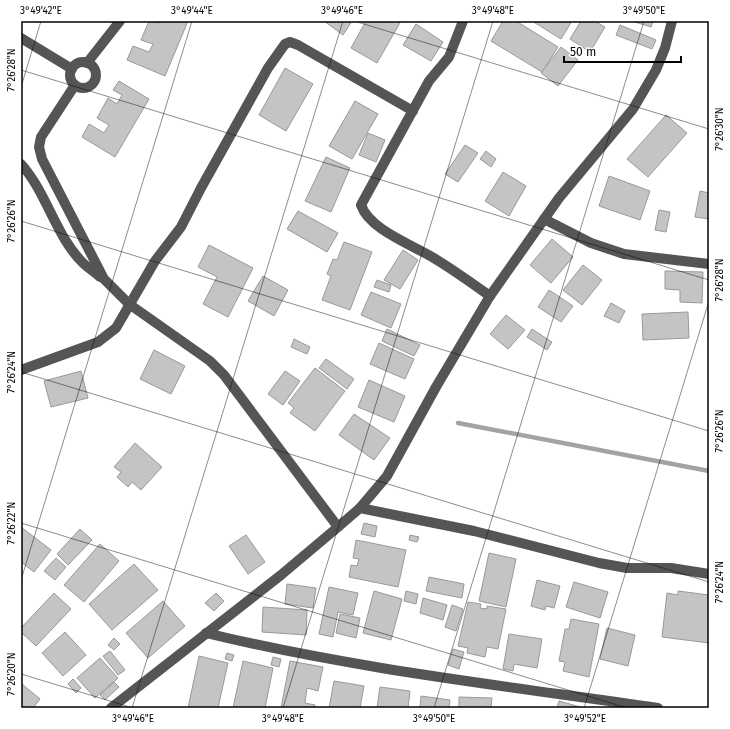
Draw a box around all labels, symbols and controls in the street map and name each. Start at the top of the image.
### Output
text: 3°49'42"E [20,5,62,17]
text: 3°49'44"E [171,5,213,17]
text: 3°49'46"E [321,5,363,17]
text: 3°49'48"E [472,5,514,17]
text: 3°49'50"E [623,5,665,17]
scale bar [564,38,681,64]
text: 50 m [570,45,596,59]
text: 7°26'28"N [6,48,18,92]
text: 7°26'30"N [714,107,726,151]
text: 7°26'26"N [6,200,18,242]
text: 7°26'28"N [714,258,726,302]
text: 7°26'24"N [6,351,18,393]
text: 7°26'26"N [714,410,726,452]
text: 7°26'22"N [6,502,18,544]
text: 7°26'24"N [714,561,726,603]
text: 7°26'20"N [6,652,18,696]
text: 3°49'46"E [112,713,154,725]
text: 3°49'48"E [262,713,304,725]
text: 3°49'50"E [413,713,455,725]
text: 3°49'52"E [564,713,606,725]

